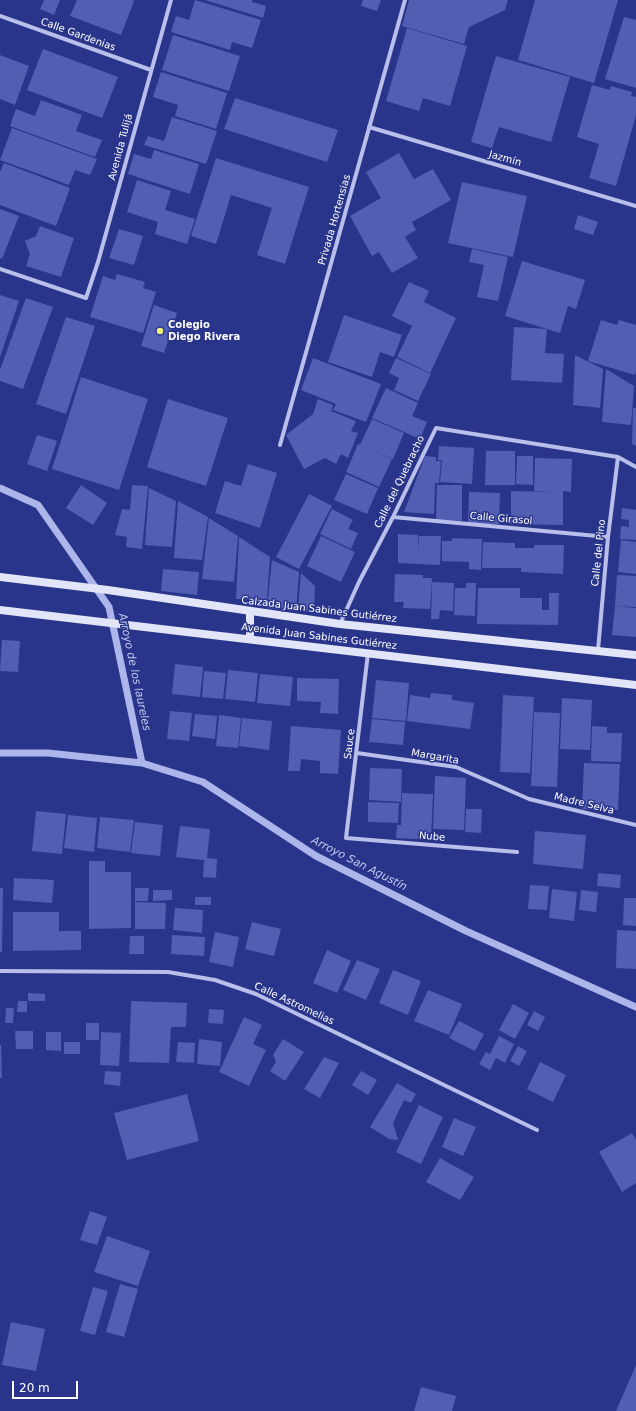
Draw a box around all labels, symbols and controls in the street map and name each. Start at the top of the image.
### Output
street label: Calle Gardenias [39,16,117,54]
street label: Avenida Tulijá [106,112,136,182]
street label: Jazmín [487,149,523,169]
street label: Privada Hortensias [316,173,354,267]
place label: Colegio Diego Rivera [168,319,240,342]
marker: Colegio Diego Rivera [155,326,165,336]
street label: Calle del Quebracho [372,434,428,530]
street label: Calle Girasol [469,510,533,528]
street label: Calle del Pino [590,519,608,587]
street label: Calzada Juan Sabines Gutiérrez [241,595,397,625]
water label: Arroyo de los laureles [115,612,153,732]
street label: Avenida Juan Sabines Gutiérrez [241,621,397,653]
street label: Sauce [342,728,358,760]
street label: Margarita [410,747,460,767]
street label: Madre Selva [553,791,615,817]
street label: Nube [418,830,446,844]
water label: Arroyo San Agustín [309,834,409,894]
street label: Calle Astromelias [252,980,336,1028]
scale bar [14,1373,80,1399]
text: 20 m [19,1381,50,1395]

